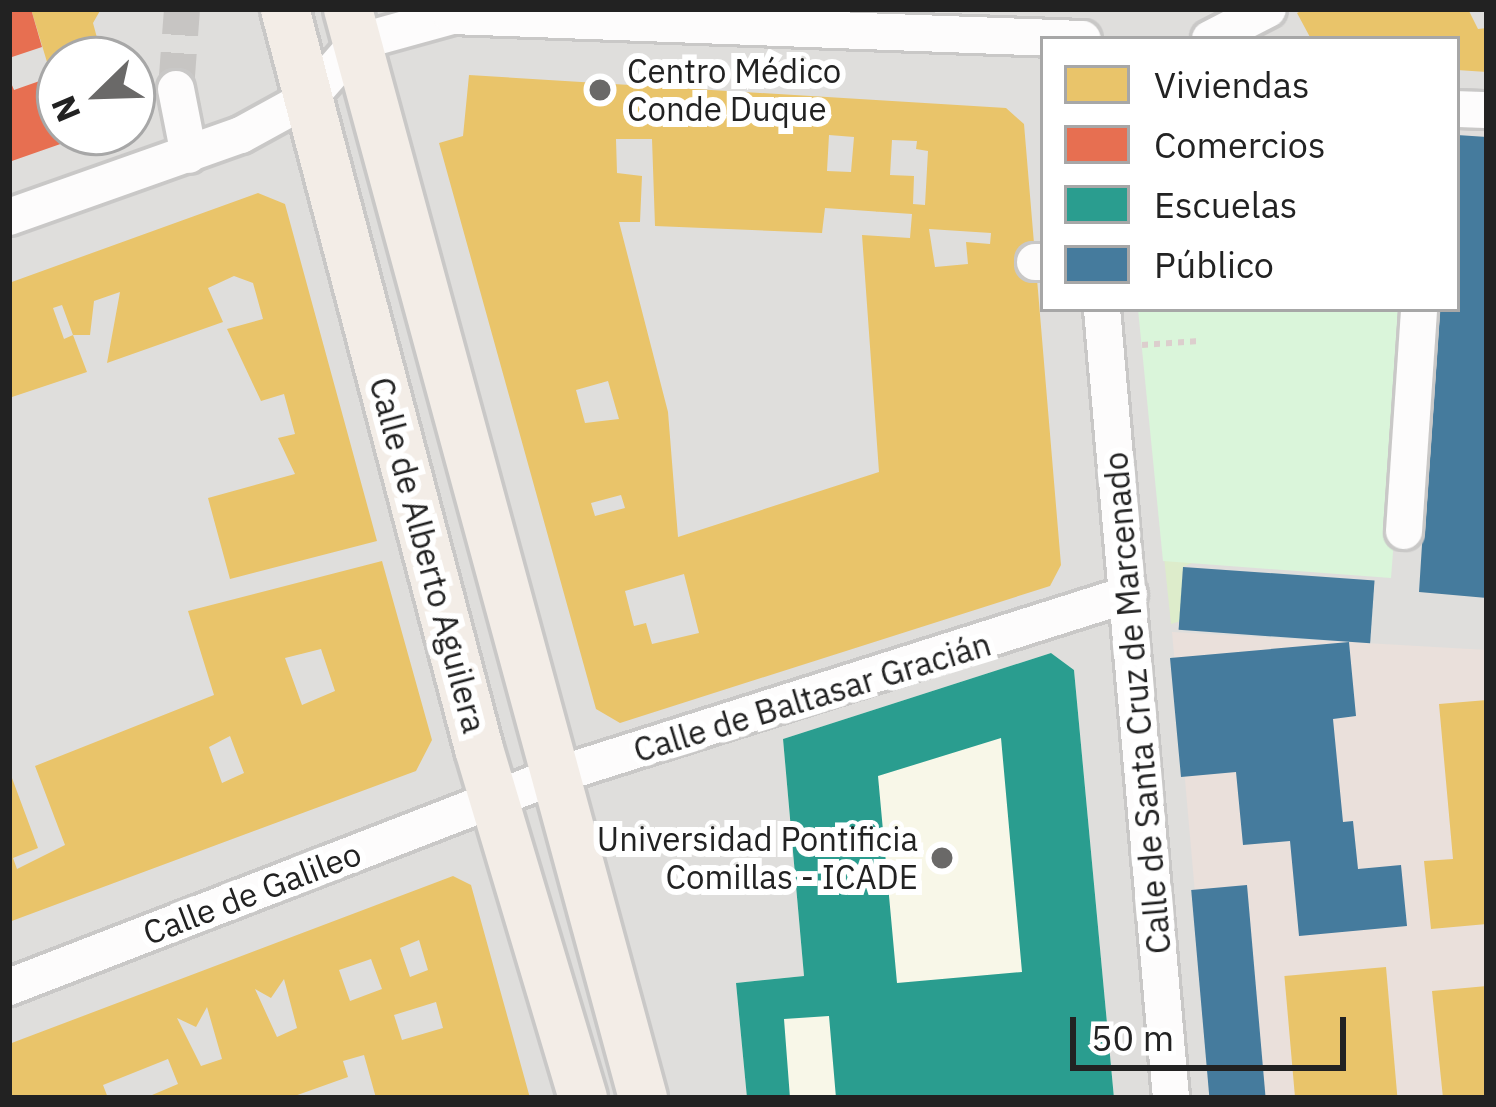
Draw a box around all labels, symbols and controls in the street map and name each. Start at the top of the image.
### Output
north arrow [36,36,156,156]
legend [1040,36,1460,312]
place label: Centro Médico Conde Duque [627,51,841,129]
text: Viviendas [1154,61,1309,108]
marker: Centro Médico Conde Duque [584,74,616,106]
text: N [41,90,90,128]
text: Comercios [1154,121,1326,168]
text: Escuelas [1154,181,1297,228]
text: Público [1154,241,1274,288]
street label: Calle de Alberto Aguilera [361,373,495,737]
street label: Calle de Santa Cruz de Marcenado [1095,450,1179,956]
street label: Calle de Baltasar Gracián [629,624,995,770]
place label: Universidad Pontificia Comillas - ICADE [597,819,918,897]
street label: Calle de Galileo [137,833,367,953]
marker: Universidad Pontificia Comillas - ICADE [929,845,955,871]
scale bar [1076,993,1352,1067]
text: 50 m [1091,1014,1174,1061]

